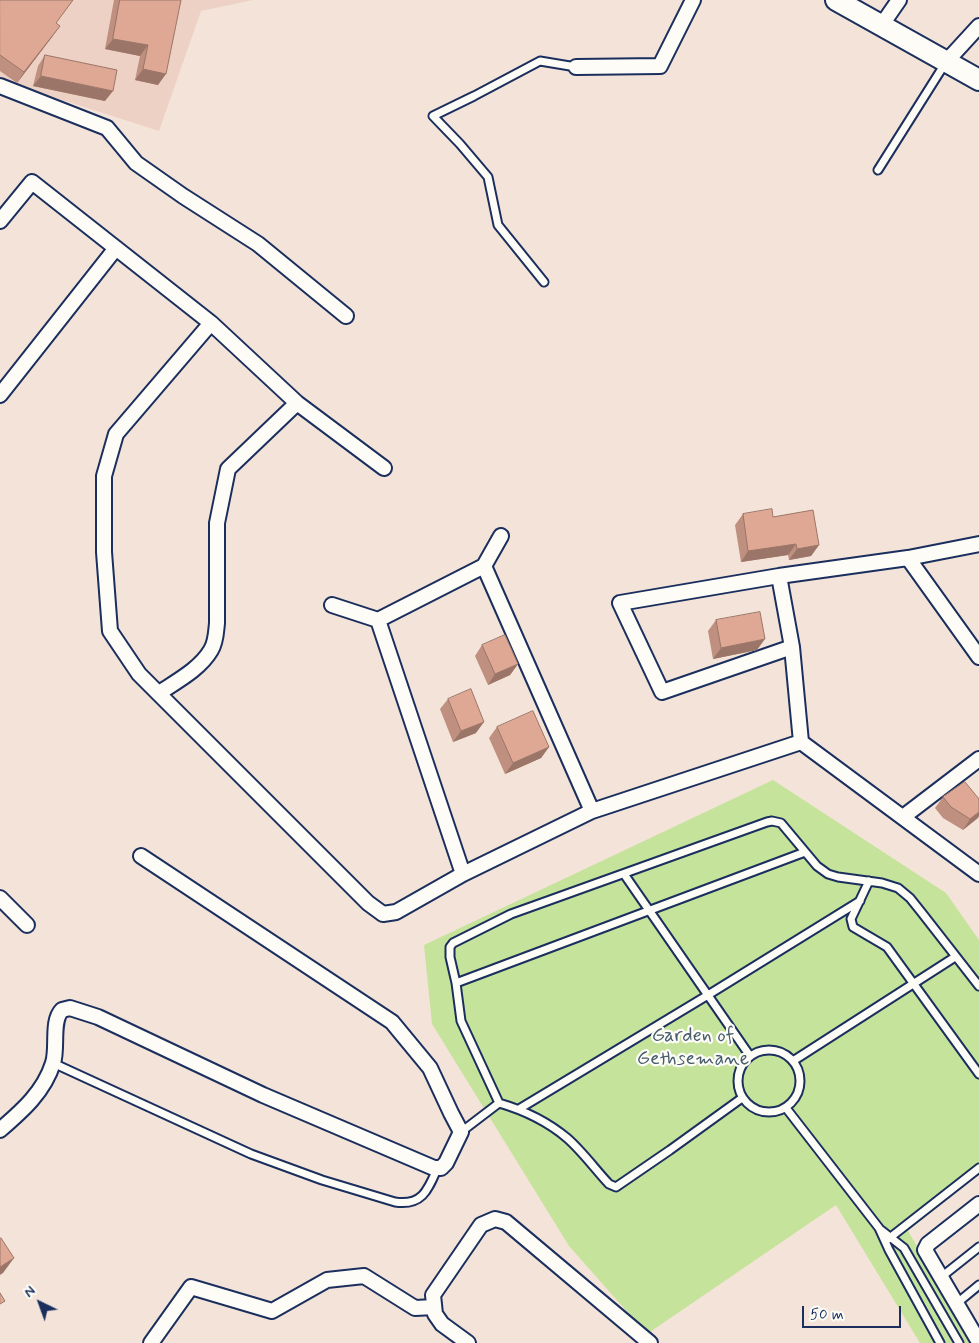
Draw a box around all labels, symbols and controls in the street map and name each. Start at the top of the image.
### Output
park label: Garden of Gethsemane [637,1025,749,1072]
north arrow [15,1278,65,1328]
text: N [20,1282,39,1302]
scale bar [804,1296,903,1328]
text: 50 m [810,1305,844,1325]

